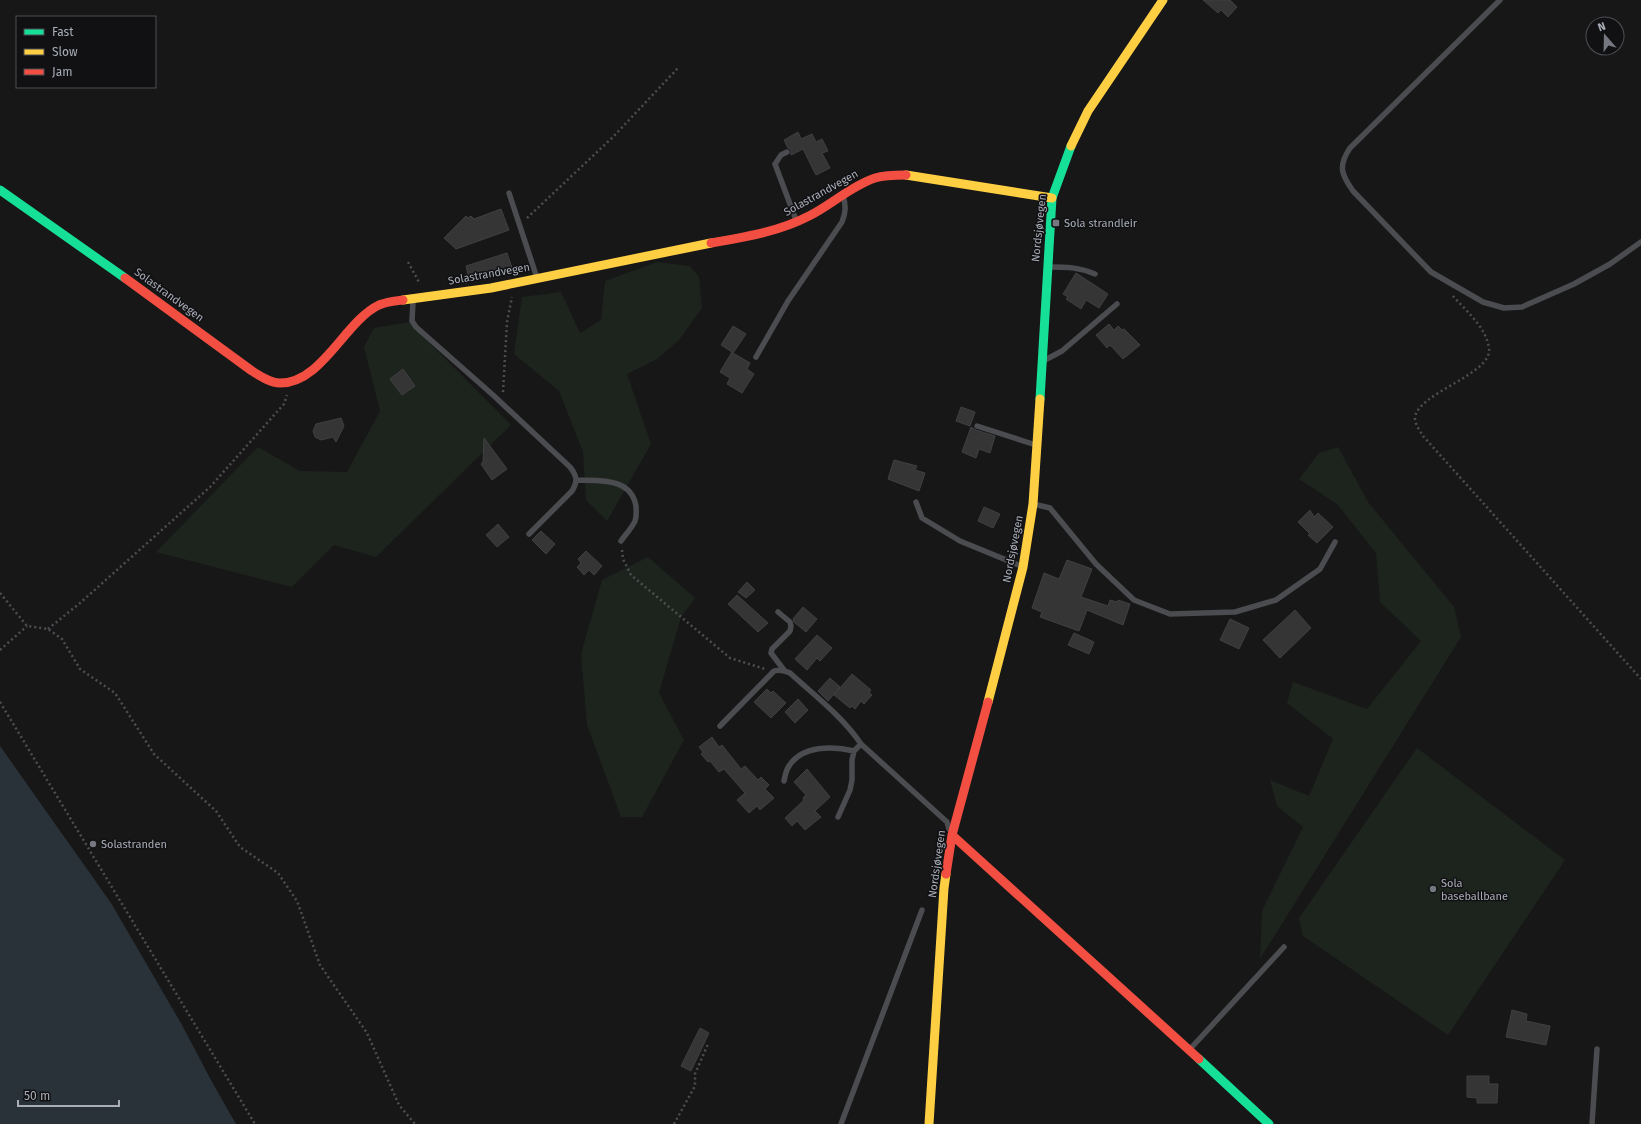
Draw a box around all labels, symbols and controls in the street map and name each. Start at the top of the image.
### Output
legend [16,16,156,88]
north arrow [1585,16,1625,56]
text: N [1596,20,1607,34]
text: Fast [52,25,74,39]
text: Slow [52,45,78,59]
text: Jam [52,65,72,79]
street label: Solastrandvegen [782,167,860,219]
street label: Nordsjøvegen [1029,193,1049,263]
place label: Sola strandleir [1064,217,1138,230]
marker: Sola strandleir [1051,218,1061,228]
street label: Solastrandvegen [447,260,531,288]
street label: Solastrandvegen [132,265,206,325]
street label: Nordsjøvegen [1000,514,1026,584]
street label: Nordsjøvegen [926,829,948,899]
place label: Solastranden [101,838,167,851]
marker: Solastranden [88,839,98,849]
place label: Sola baseballbane [1441,877,1508,903]
marker: Sola baseballbane [1428,884,1438,894]
scale bar [18,1082,119,1108]
text: 50 m [24,1089,50,1103]

